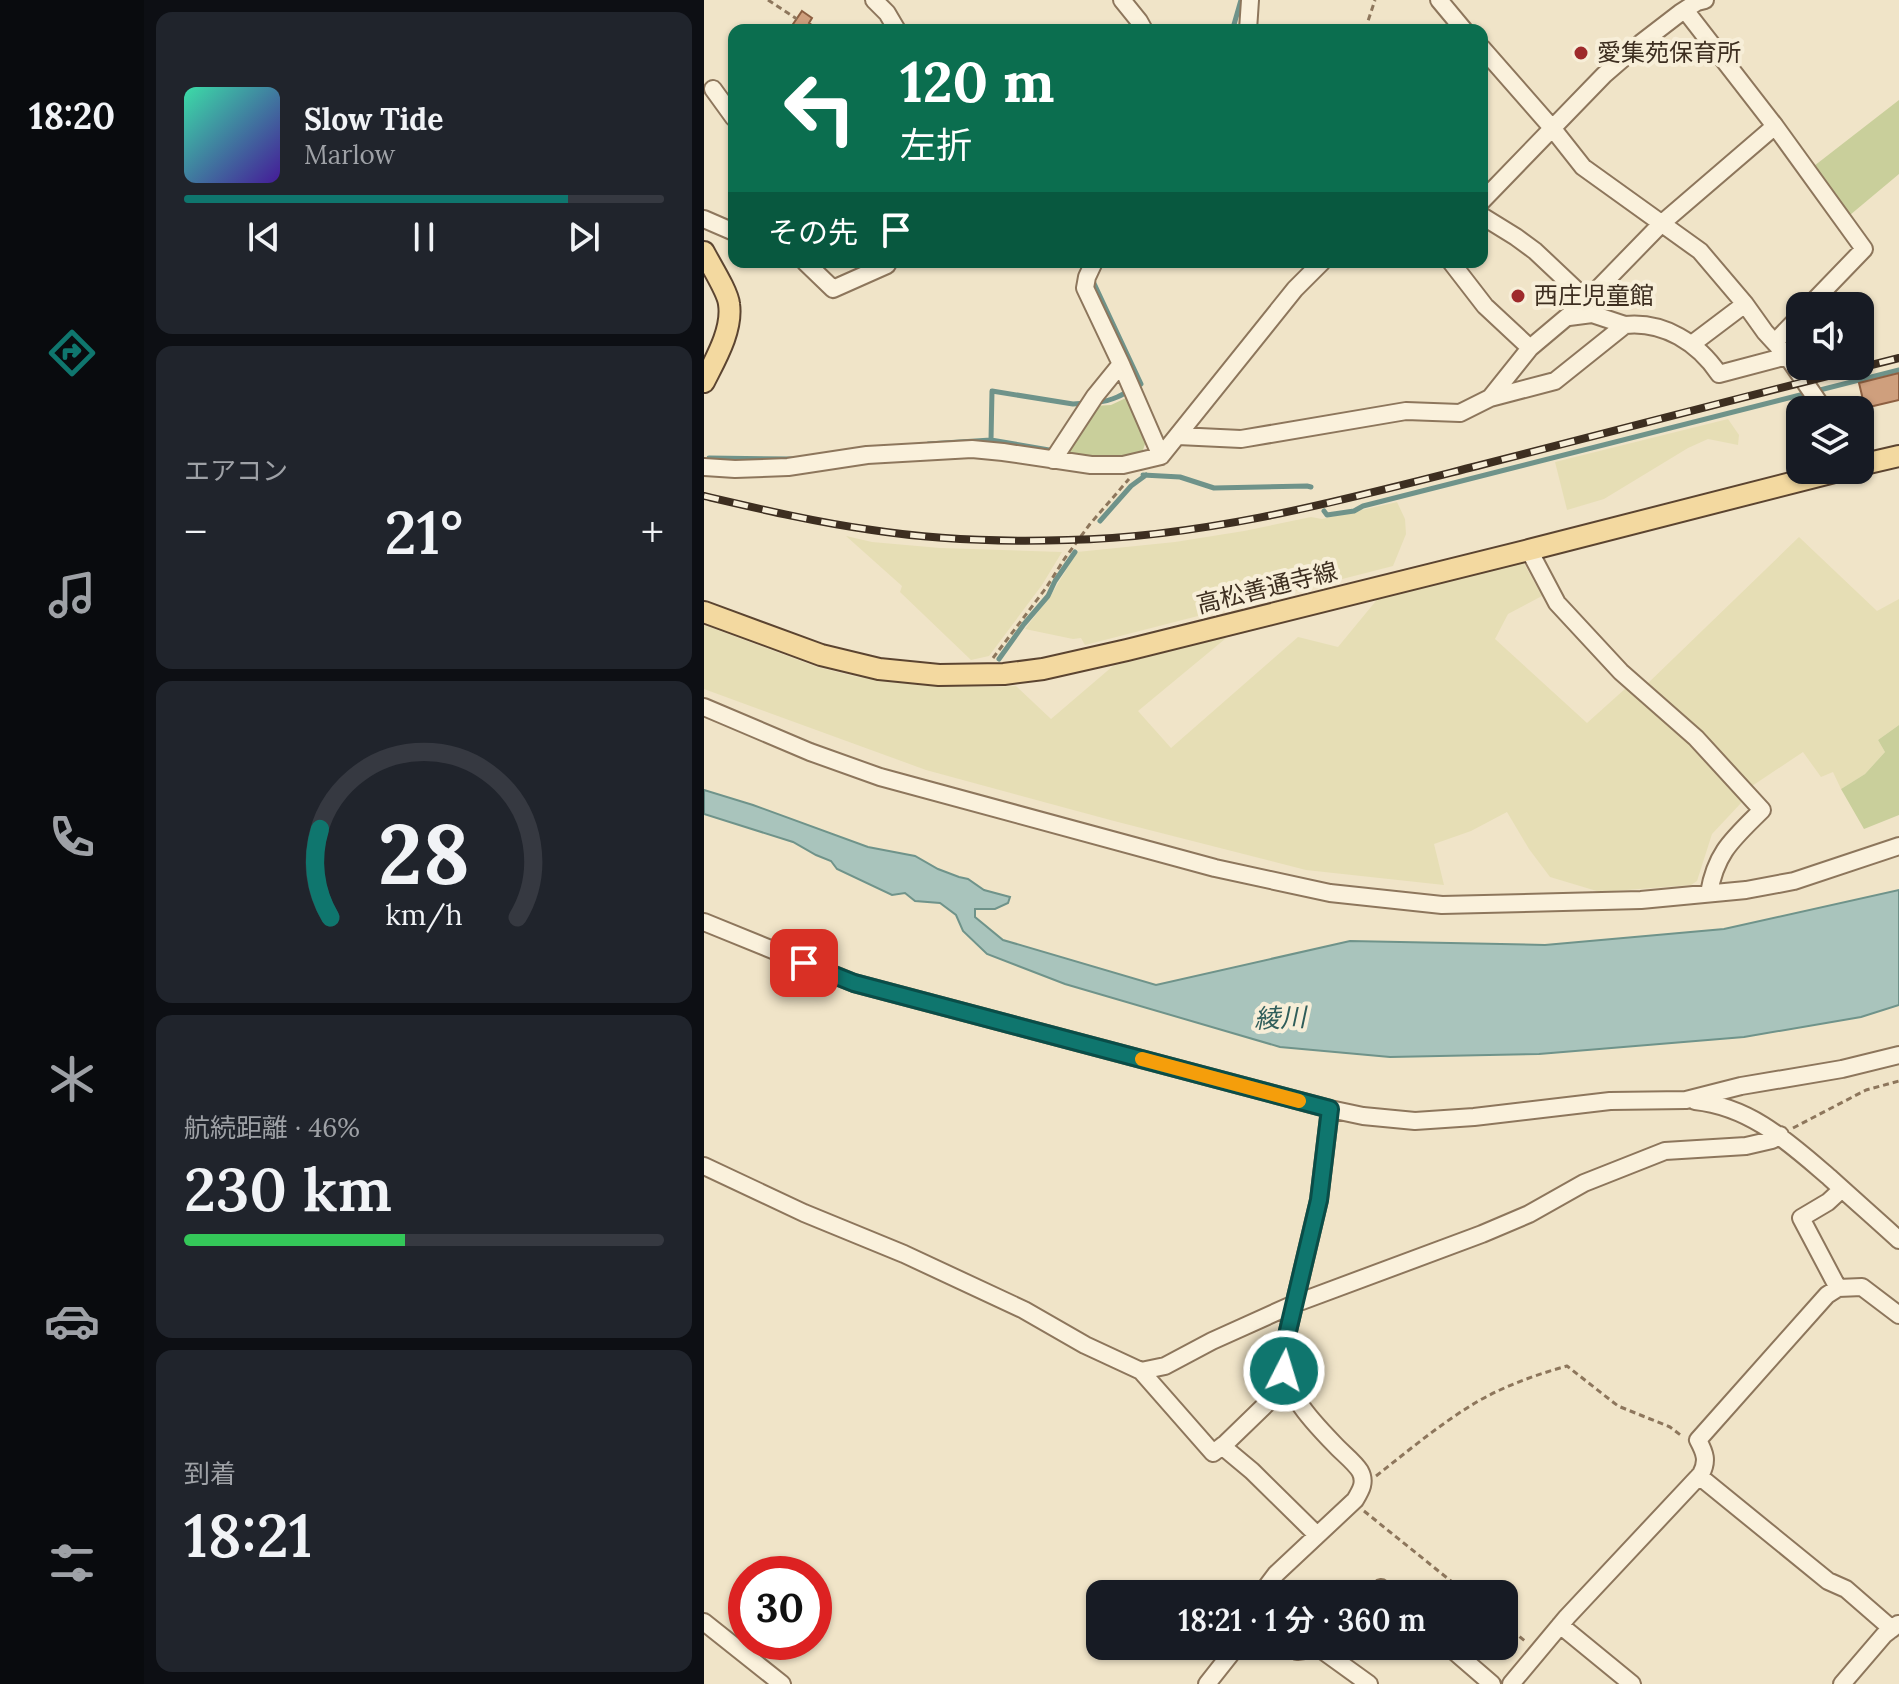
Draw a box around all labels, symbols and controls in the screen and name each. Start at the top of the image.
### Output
place label: 愛集苑保育所 [1597,37,1741,68]
marker: 愛集苑保育所 [1572,44,1590,62]
text: 120 m [900,46,1054,117]
icon: left [768,56,872,160]
text: 18:20 [29,93,115,139]
text: Slow Tide [304,100,443,138]
text: 左折 [900,122,972,168]
text: Marlow [304,138,395,171]
icon: arrive [874,208,918,252]
text: その先 [768,213,858,251]
icon: previous [242,215,286,259]
icon: pause [402,215,446,259]
icon: next [562,215,606,259]
place label: 西庄児童館 [1534,280,1654,311]
marker: 西庄児童館 [1509,287,1527,305]
map controls [1786,292,1874,484]
button: sound [1786,292,1874,380]
icon: directions [44,325,100,381]
button: layers [1786,396,1874,484]
text: エアコン [184,454,288,487]
text: 21° [385,494,463,570]
text: − [184,504,207,560]
text: + [641,504,664,560]
street label: 高松善通寺線 [1193,555,1340,620]
icon: music [44,567,100,623]
text: 28 [378,800,470,907]
icon: phone [44,809,100,865]
text: km/h [385,896,463,933]
pin [770,929,838,997]
icon: arrive [782,941,826,985]
water label: 綾川 [1253,1000,1310,1035]
icon: climate [44,1051,100,1107]
text: 航続距離 · 46% [184,1111,360,1144]
text: 230 km [184,1151,392,1227]
icon: car [44,1293,100,1349]
position arrow [1242,1329,1326,1413]
text: 到着 [184,1457,236,1490]
text: 18:21 [184,1497,312,1573]
icon: filters [44,1535,100,1591]
speed limit sign: 30 [728,1556,832,1660]
text: 18:21 · 1 分 · 360 m [1178,1601,1426,1639]

